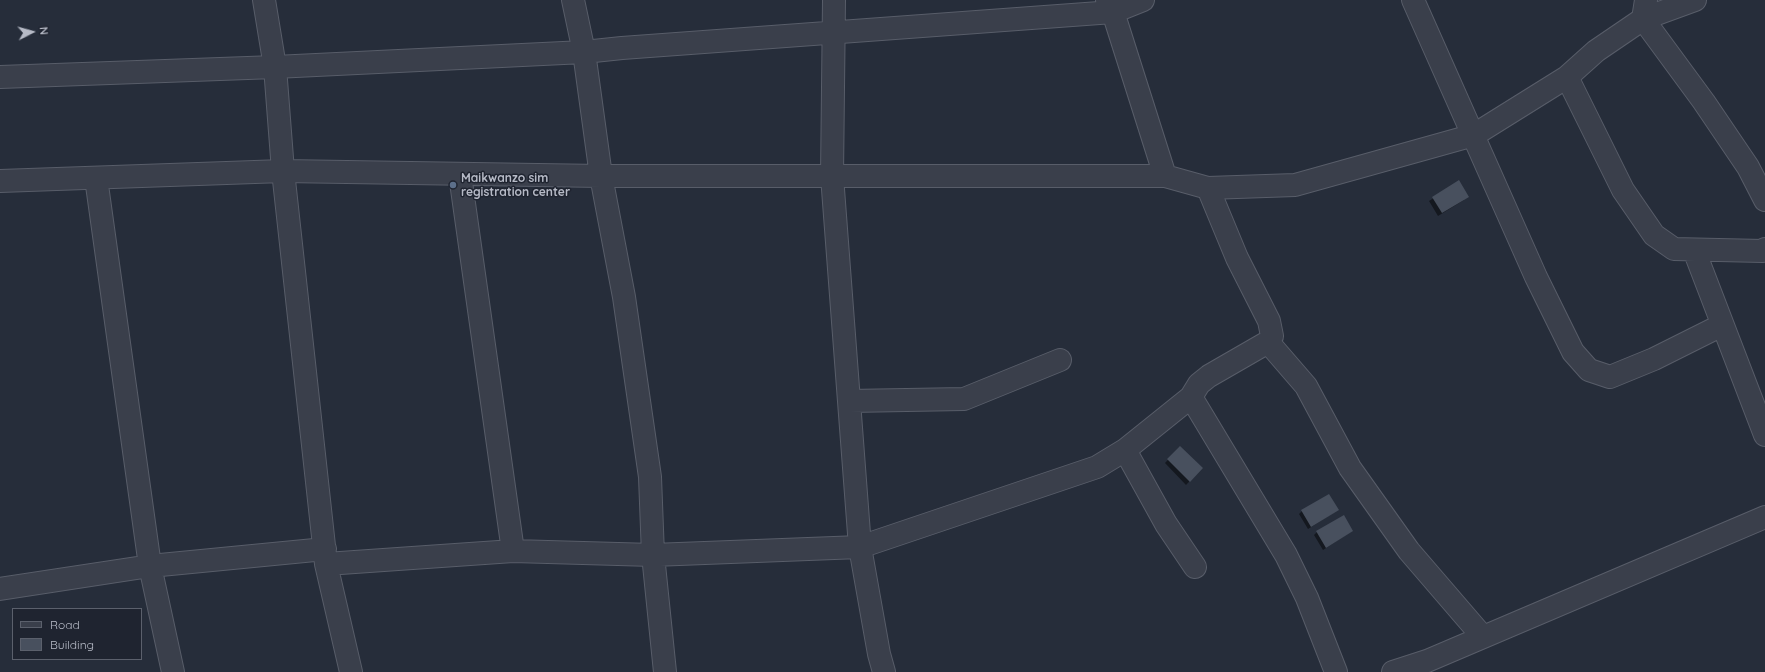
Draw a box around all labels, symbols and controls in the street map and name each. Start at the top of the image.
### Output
north arrow [12,12,52,52]
text: N [37,26,51,36]
place label: Maikwanzo sim registration center [461,171,570,199]
marker: Maikwanzo sim registration center [448,180,458,190]
legend [12,608,142,660]
text: Road [50,617,80,632]
text: Building [50,637,94,652]

